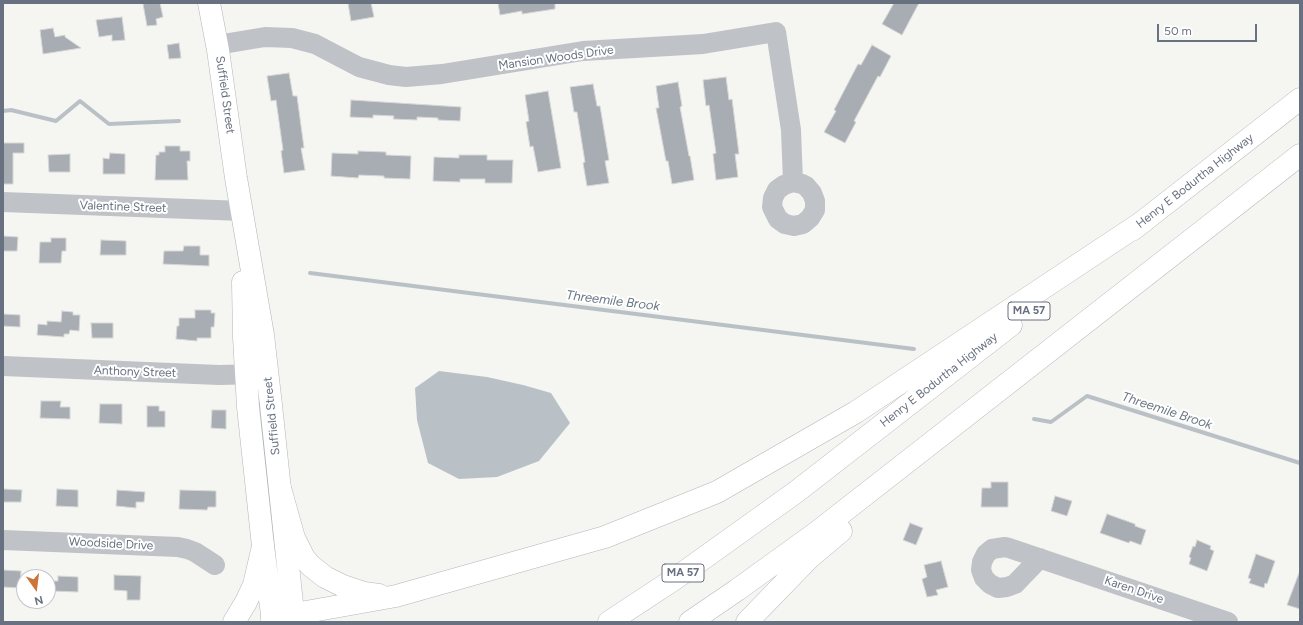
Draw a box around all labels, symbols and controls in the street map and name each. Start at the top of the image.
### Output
scale bar [1159,16,1259,42]
text: 50 m [1164,24,1192,38]
street label: Mansion Woods Drive [497,43,615,73]
street label: Suffield Street [212,55,238,135]
street label: Henry E Bodurtha Highway [1133,131,1257,231]
street label: Valentine Street [79,198,167,216]
water label: Threemile Brook [565,288,661,314]
road number: MA 57 [1008,302,1050,320]
street label: Henry E Bodurtha Highway [877,330,1001,430]
street label: Anthony Street [94,363,176,381]
street label: Suffield Street [261,376,283,456]
water label: Threemile Brook [1120,389,1214,433]
street label: Woodside Drive [68,535,154,553]
road number: MA 57 [662,564,704,582]
north arrow [16,569,56,609]
street label: Karen Drive [1103,573,1165,607]
text: N [33,593,44,607]

